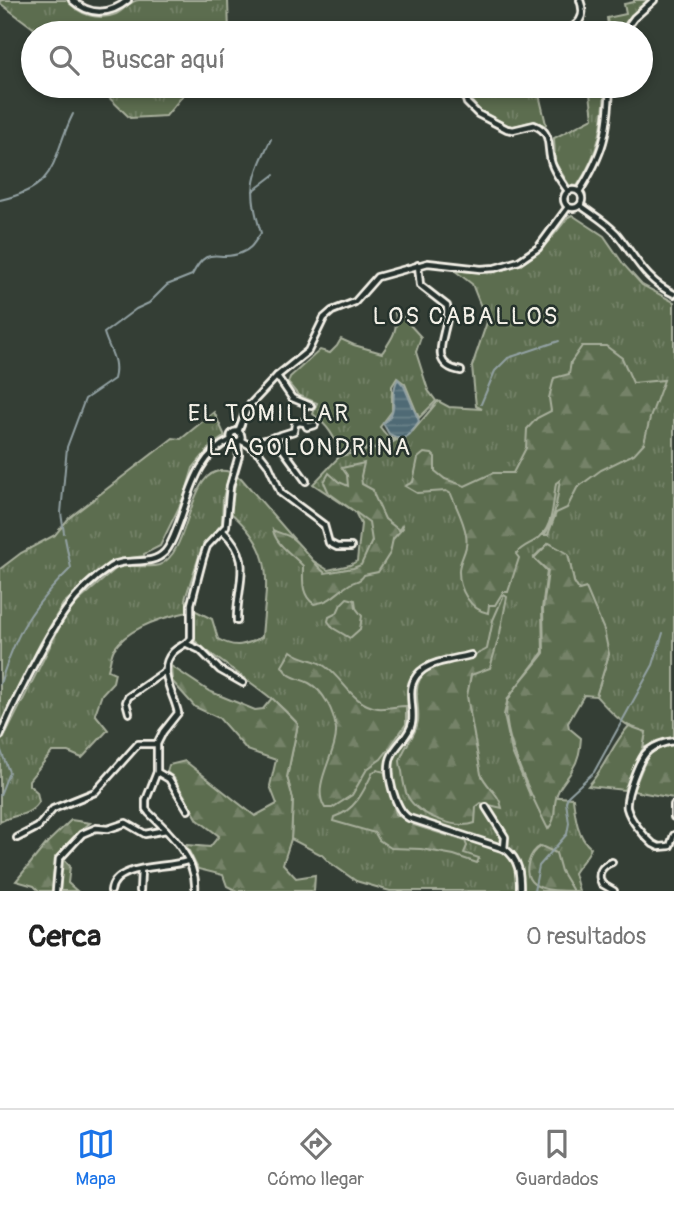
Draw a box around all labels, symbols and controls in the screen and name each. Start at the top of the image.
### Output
search box [21,21,653,98]
icon: search [45,41,83,79]
text: Buscar aquí [101,44,225,76]
district label: LOS CABALLOS [372,302,560,331]
district label: EL TOMILLAR [188,399,350,428]
district label: LA GOLONDRINA [208,433,412,462]
text: Cerca [28,918,101,955]
text: 0 resultados [526,922,646,951]
tab: Mapa [76,1125,116,1191]
tab: Cómo llegar [267,1125,364,1191]
tab: Guardados [515,1125,598,1191]

